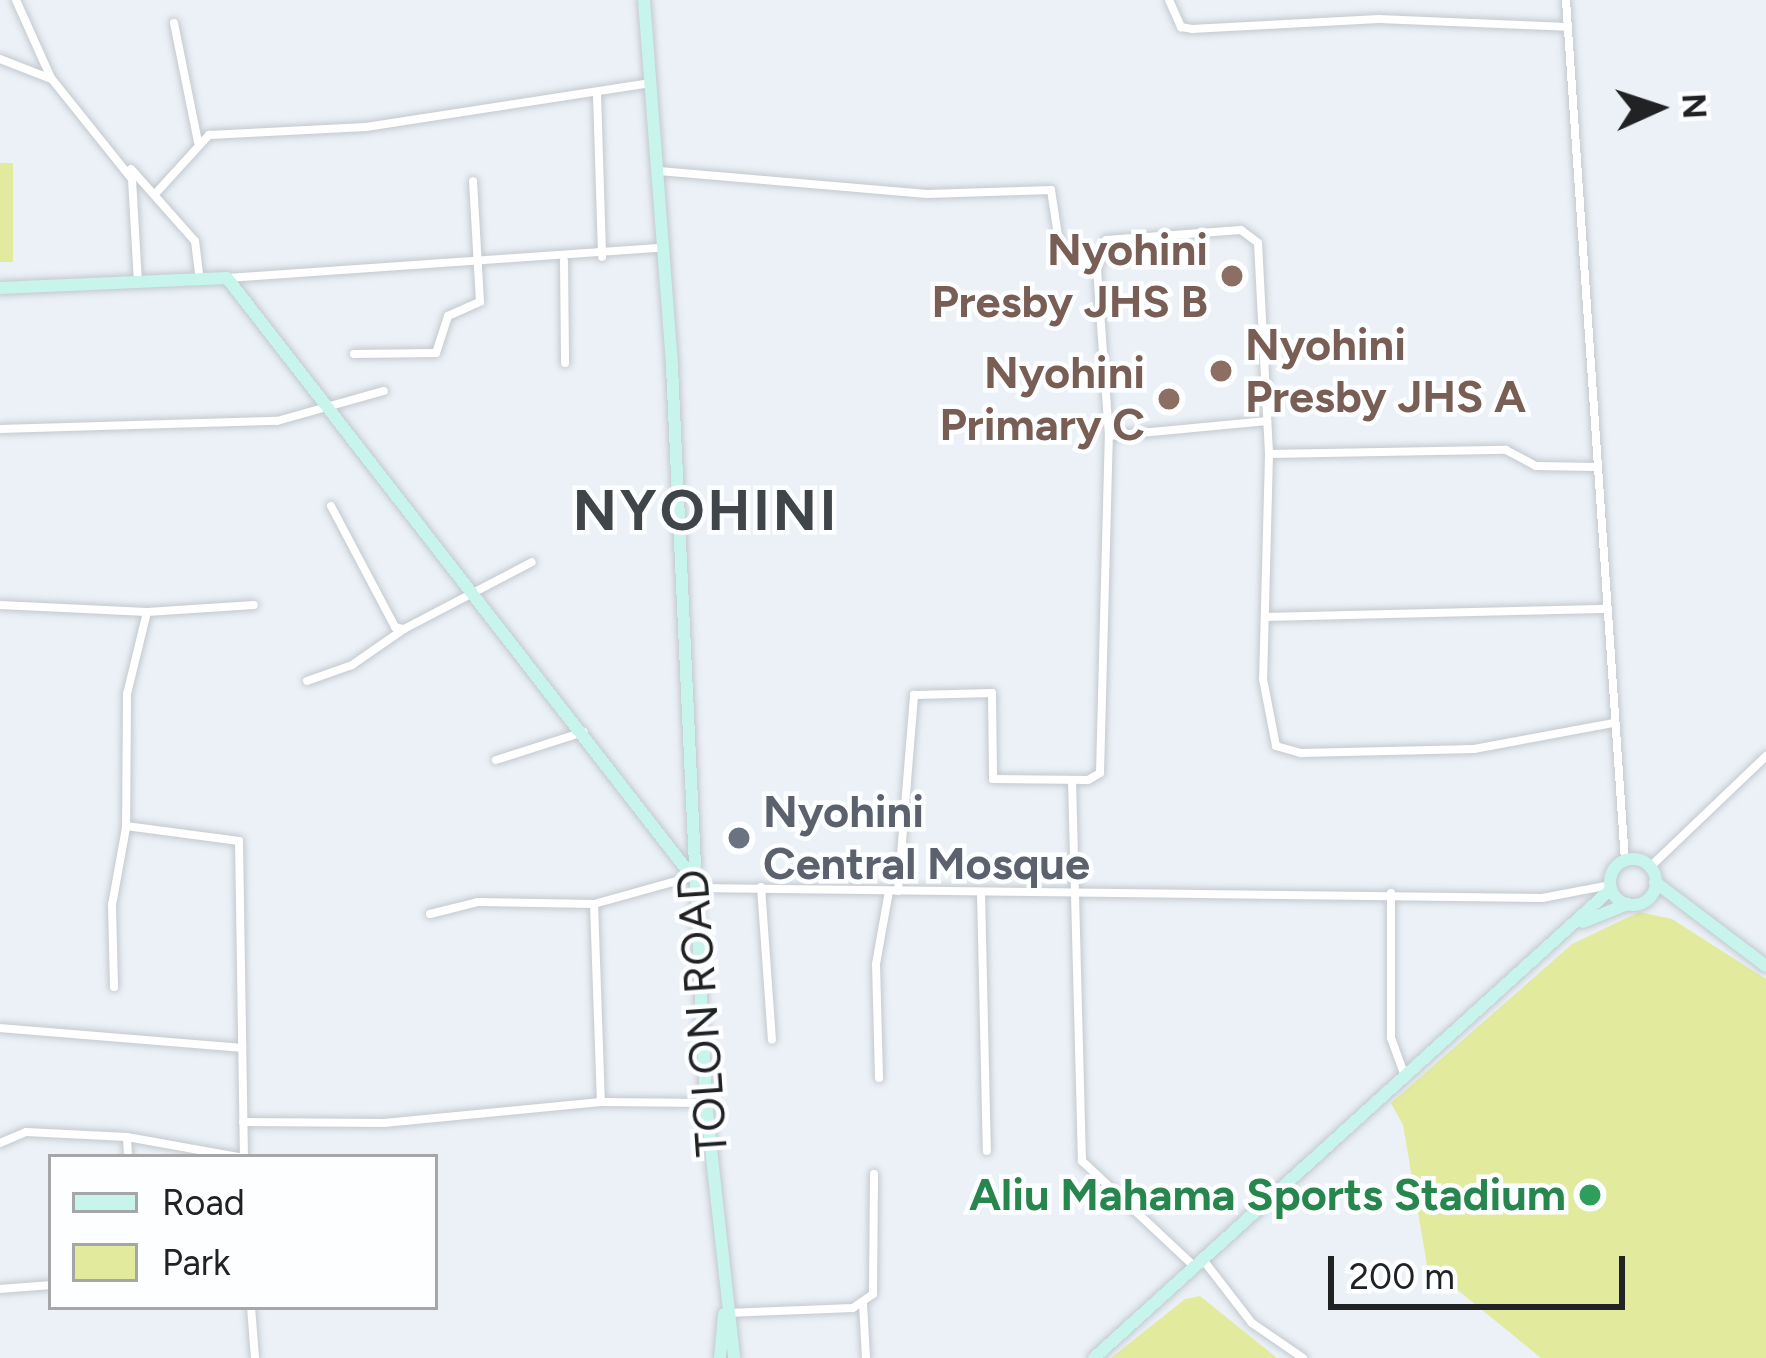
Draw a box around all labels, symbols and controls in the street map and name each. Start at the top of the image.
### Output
north arrow [1598,48,1718,168]
text: N [1674,92,1715,120]
place label: Nyohini Presby JHS B [931,223,1208,329]
marker: Nyohini Presby JHS B [1219,263,1245,289]
place label: Nyohini Presby JHS A [1245,318,1526,424]
place label: Nyohini Primary C [940,346,1145,452]
marker: Nyohini Presby JHS A [1208,358,1234,384]
marker: Nyohini Primary C [1156,386,1182,412]
district label: NYOHINI [573,477,839,545]
place label: Nyohini Central Mosque [763,785,1090,891]
marker: Nyohini Central Mosque [726,825,752,851]
street label: TOLON ROAD [665,868,739,1158]
legend [48,1154,438,1310]
place label: Aliu Mahama Sports Stadium [969,1168,1566,1222]
text: Road [162,1181,245,1224]
marker: Aliu Mahama Sports Stadium [1577,1182,1603,1208]
scale bar [1334,1232,1631,1306]
text: Park [162,1241,230,1284]
text: 200 m [1349,1255,1455,1298]

